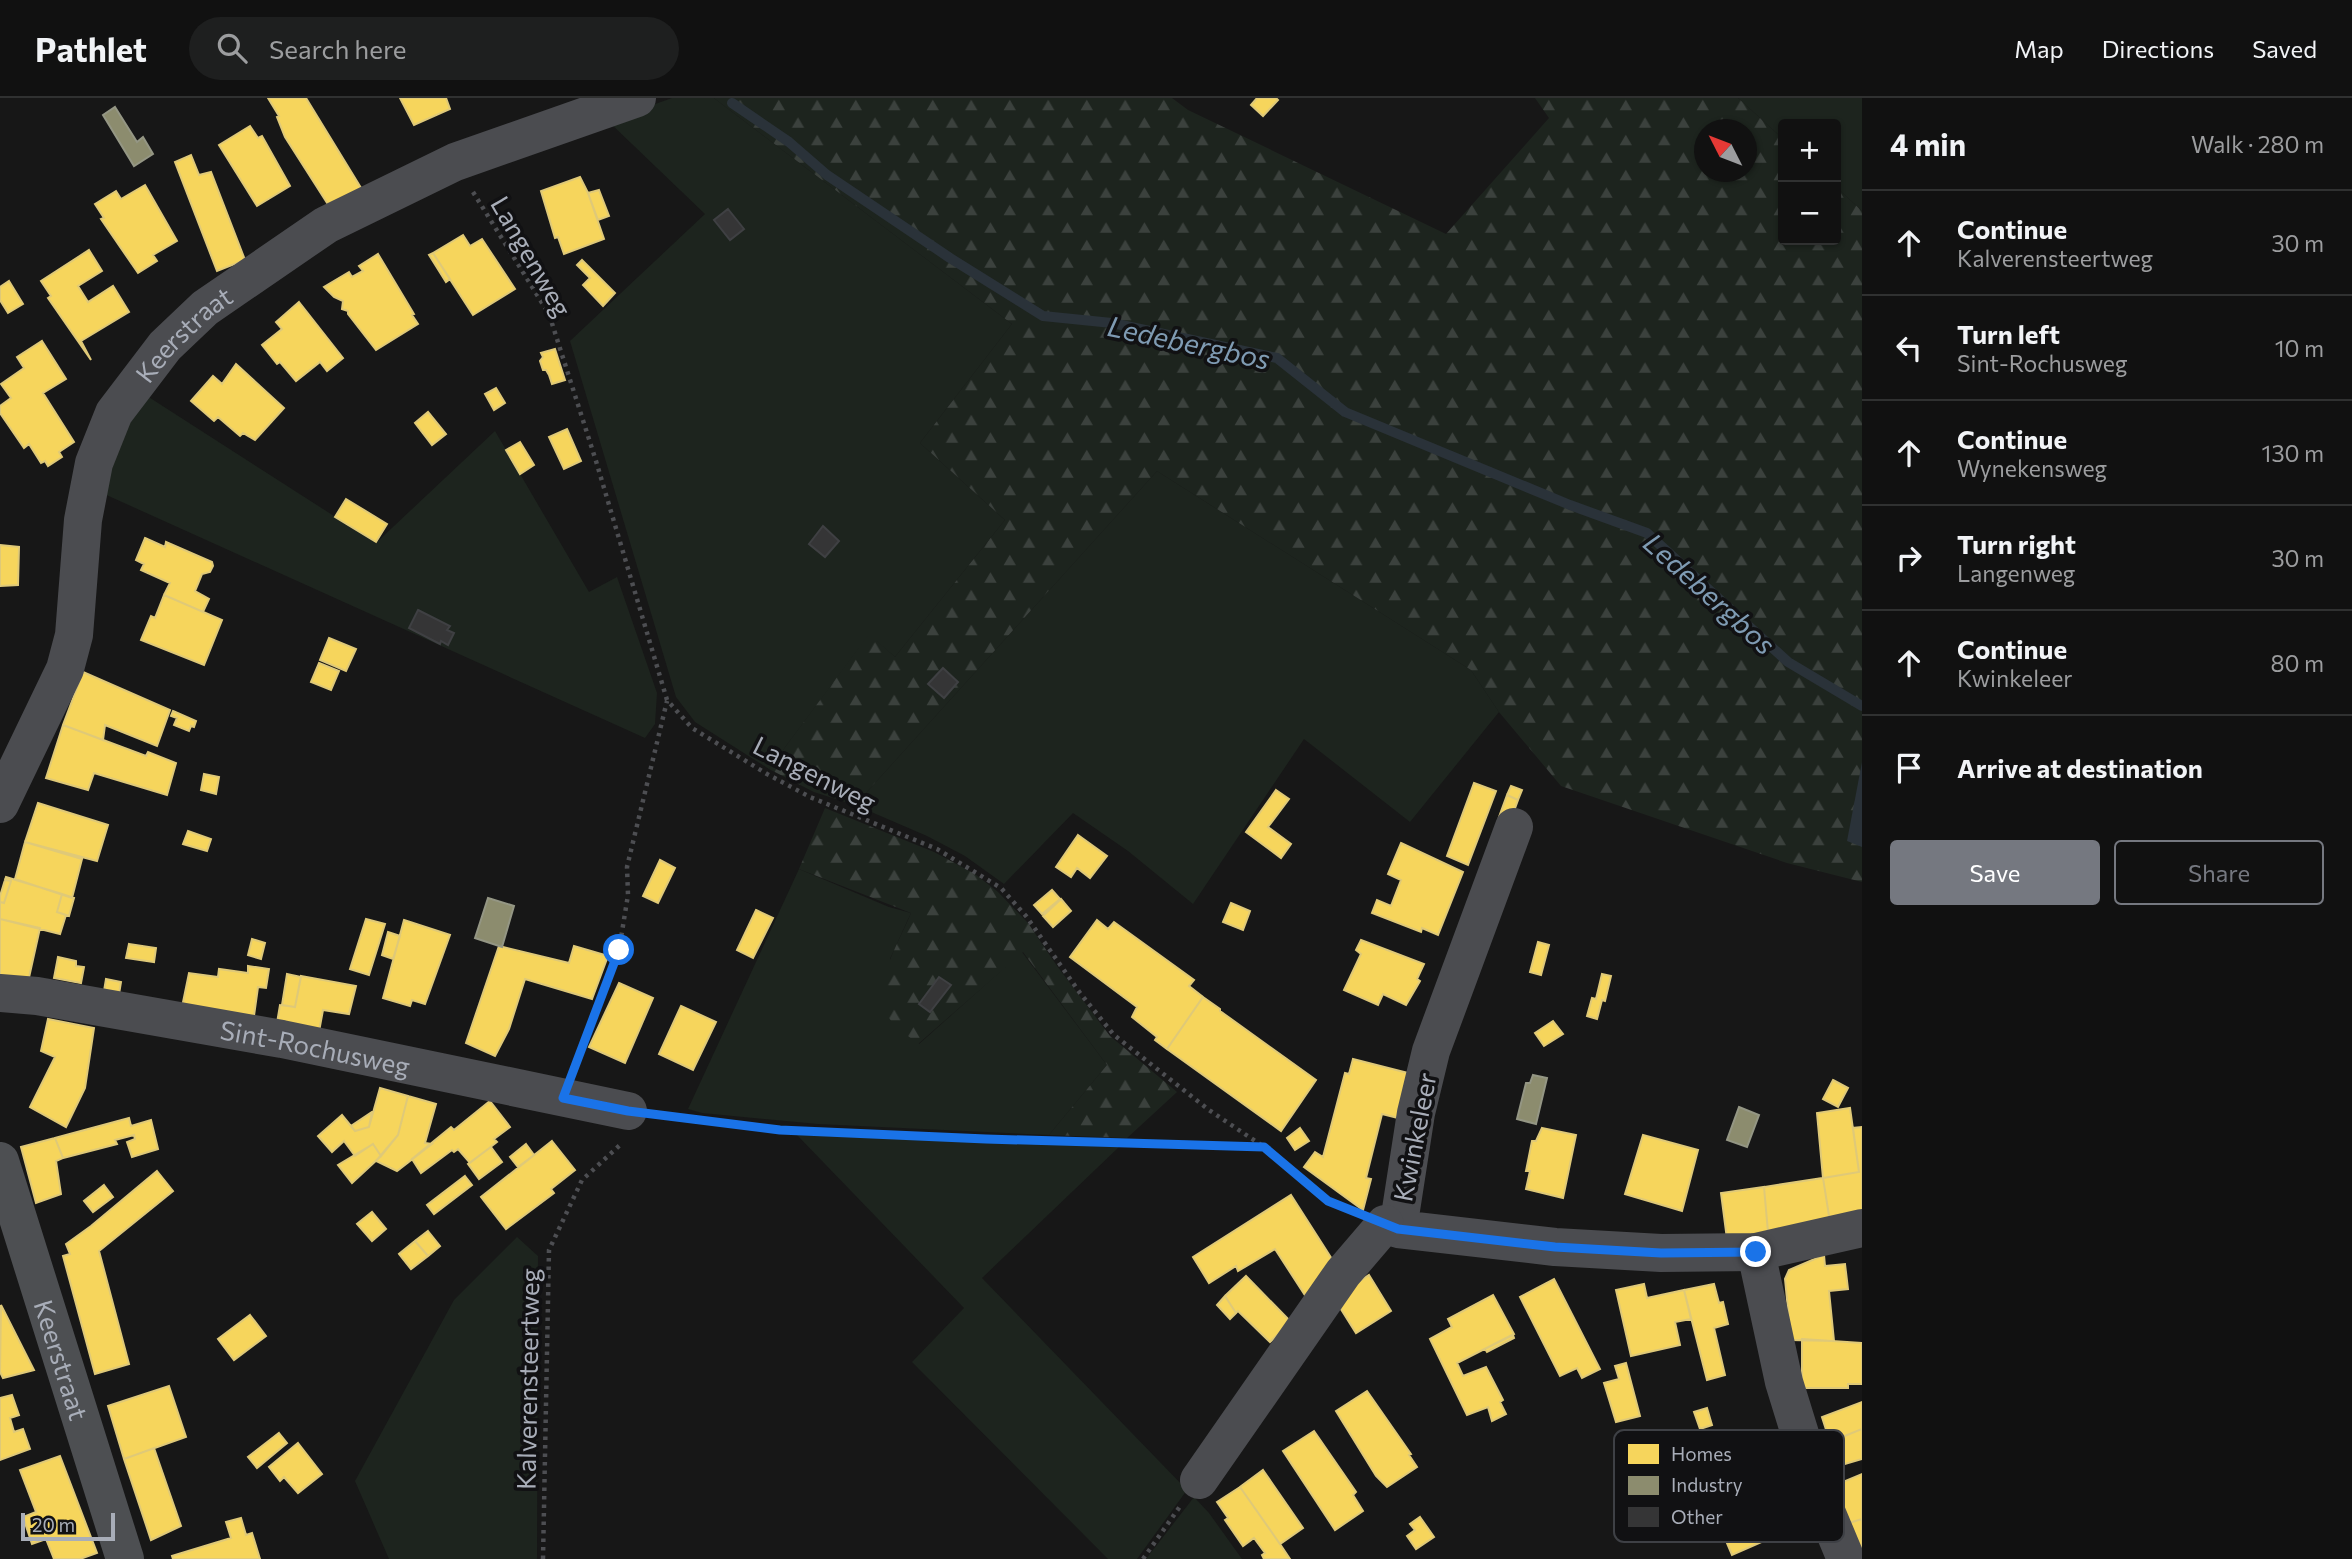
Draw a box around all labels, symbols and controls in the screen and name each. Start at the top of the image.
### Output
search box [189,17,679,80]
text: Pathlet [35,28,147,69]
icon: search [213,29,251,67]
text: Search here [269,33,407,64]
text: Map [2014,34,2064,63]
text: Directions [2102,34,2214,63]
text: Saved [2252,34,2317,63]
north arrow [1694,119,1757,182]
map controls [1778,119,1841,245]
button: + [1778,119,1841,182]
text: 4 min [1890,125,1966,162]
text: Walk · 280 m [2191,130,2324,158]
button: − [1778,182,1841,245]
street label: Langenweg [485,190,579,322]
text: Continue [1957,213,2067,244]
icon: ahead [1890,224,1928,262]
text: 30 m [2271,229,2324,257]
text: Kalverensteertweg [1957,244,2153,272]
street label: Keerstraat [128,279,237,388]
water label: Ledebergbos [1105,308,1273,376]
text: Turn left [1957,318,2060,349]
icon: left [1890,329,1928,367]
text: 10 m [2275,334,2324,362]
text: Sint-Rochusweg [1957,349,2127,377]
text: Continue [1957,423,2067,454]
icon: ahead [1890,434,1928,472]
text: 130 m [2262,439,2324,467]
text: Wynekensweg [1957,454,2107,482]
water label: Ledebergbos [1637,525,1783,661]
text: Turn right [1957,528,2076,559]
icon: right [1890,539,1928,577]
text: 30 m [2271,544,2324,572]
text: Langenweg [1957,559,2075,587]
text: Continue [1957,633,2067,664]
icon: ahead [1890,644,1928,682]
text: 80 m [2271,649,2324,677]
text: Kwinkeleer [1957,664,2073,692]
street label: Langenweg [748,729,882,817]
icon: arrive [1890,749,1928,787]
text: Arrive at destination [1957,752,2203,783]
button: Save [1890,840,2100,905]
button: Share [2114,840,2324,905]
route start [603,934,634,965]
street label: Sint-Rochusweg [218,1013,413,1081]
street label: Kwinkeleer [1386,1070,1442,1204]
route end [1740,1236,1771,1267]
street label: Kalverensteertweg [510,1268,544,1490]
street label: Keerstraat [29,1295,96,1423]
legend [1614,1430,1844,1542]
text: Homes [1671,1442,1732,1465]
text: Industry [1671,1473,1743,1496]
text: Other [1671,1505,1723,1528]
scale bar [21,1510,116,1542]
text: 20 m [32,1513,75,1536]

